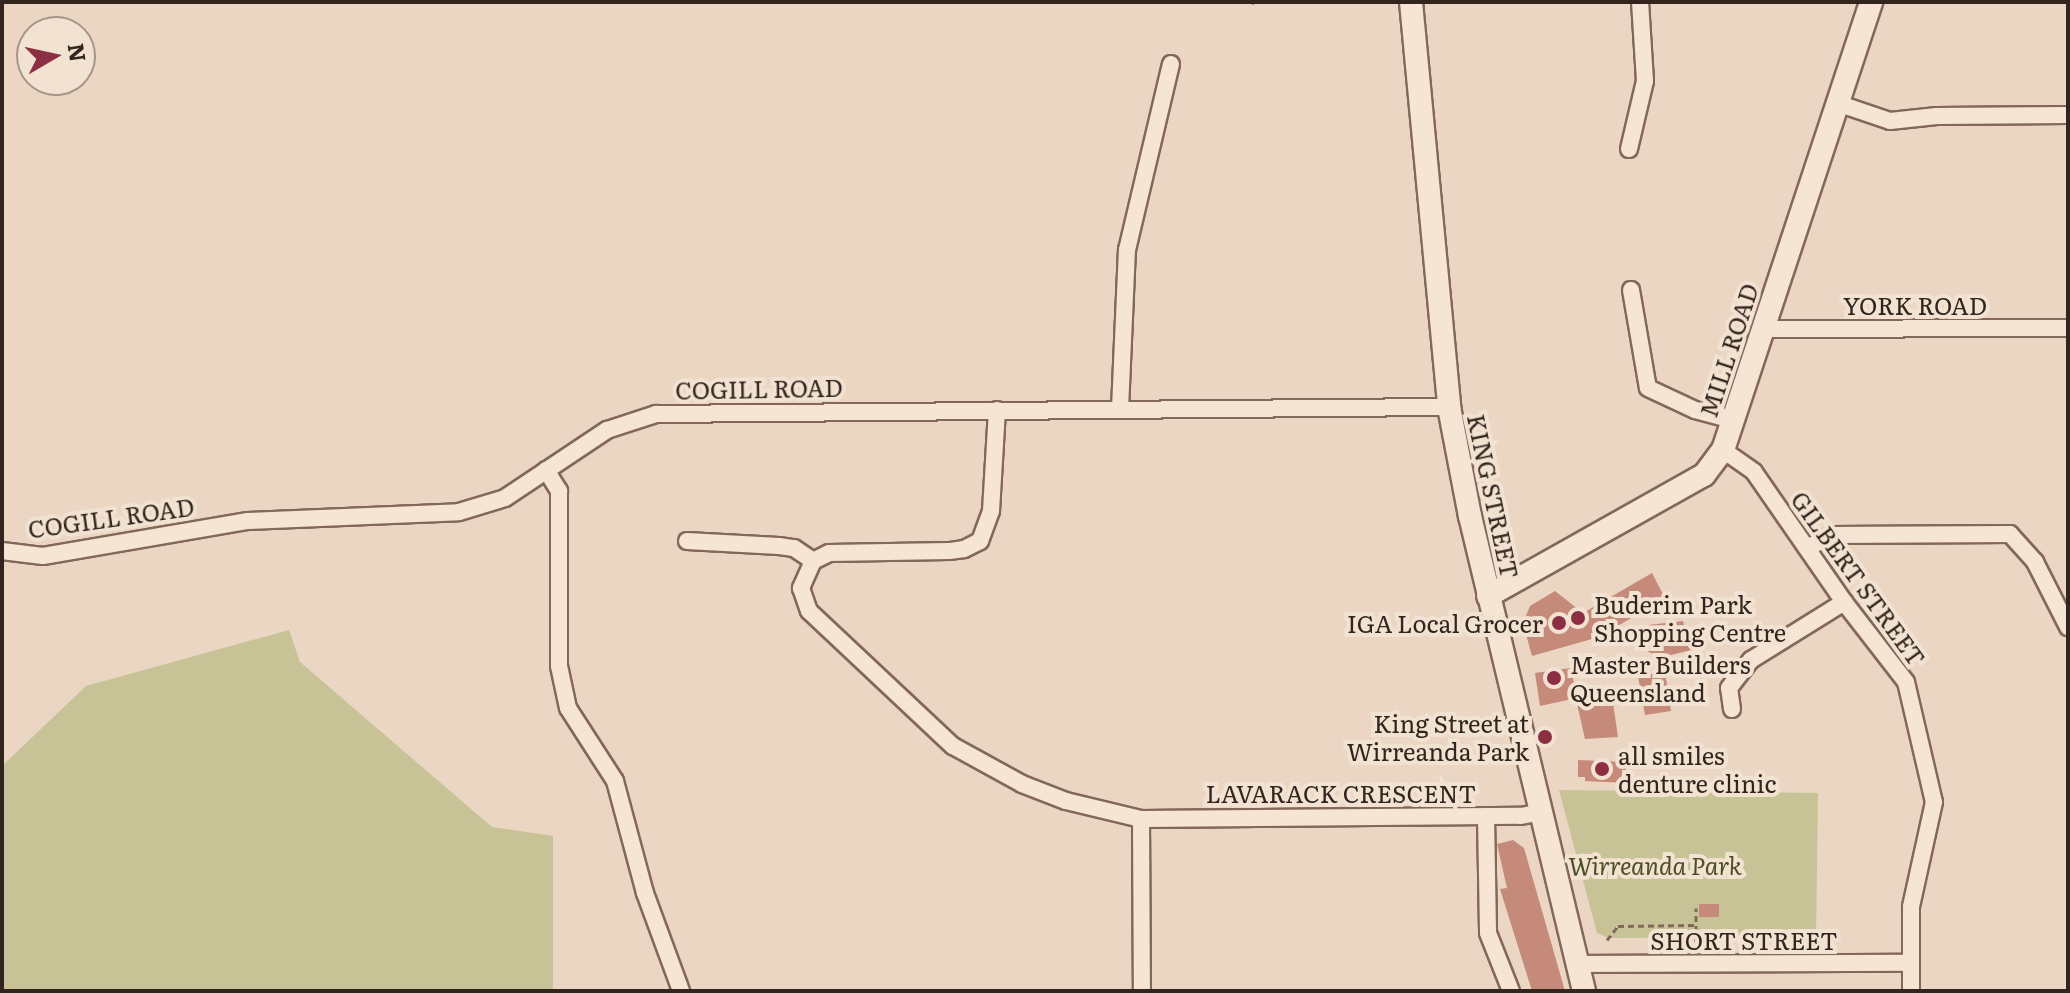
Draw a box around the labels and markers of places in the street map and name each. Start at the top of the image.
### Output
place label: Buderim Park Shopping Centre [1594,590,1786,646]
place label: IGA Local Grocer [1347,609,1543,637]
marker: Buderim Park Shopping Centre [1569,609,1587,627]
marker: IGA Local Grocer [1550,614,1568,632]
place label: Master Builders Queensland [1570,650,1751,706]
marker: Master Builders Queensland [1545,669,1563,687]
place label: King Street at Wirreanda Park [1347,709,1529,765]
marker: King Street at Wirreanda Park [1536,728,1554,746]
place label: all smiles denture clinic [1618,741,1777,797]
marker: all smiles denture clinic [1593,760,1611,778]

